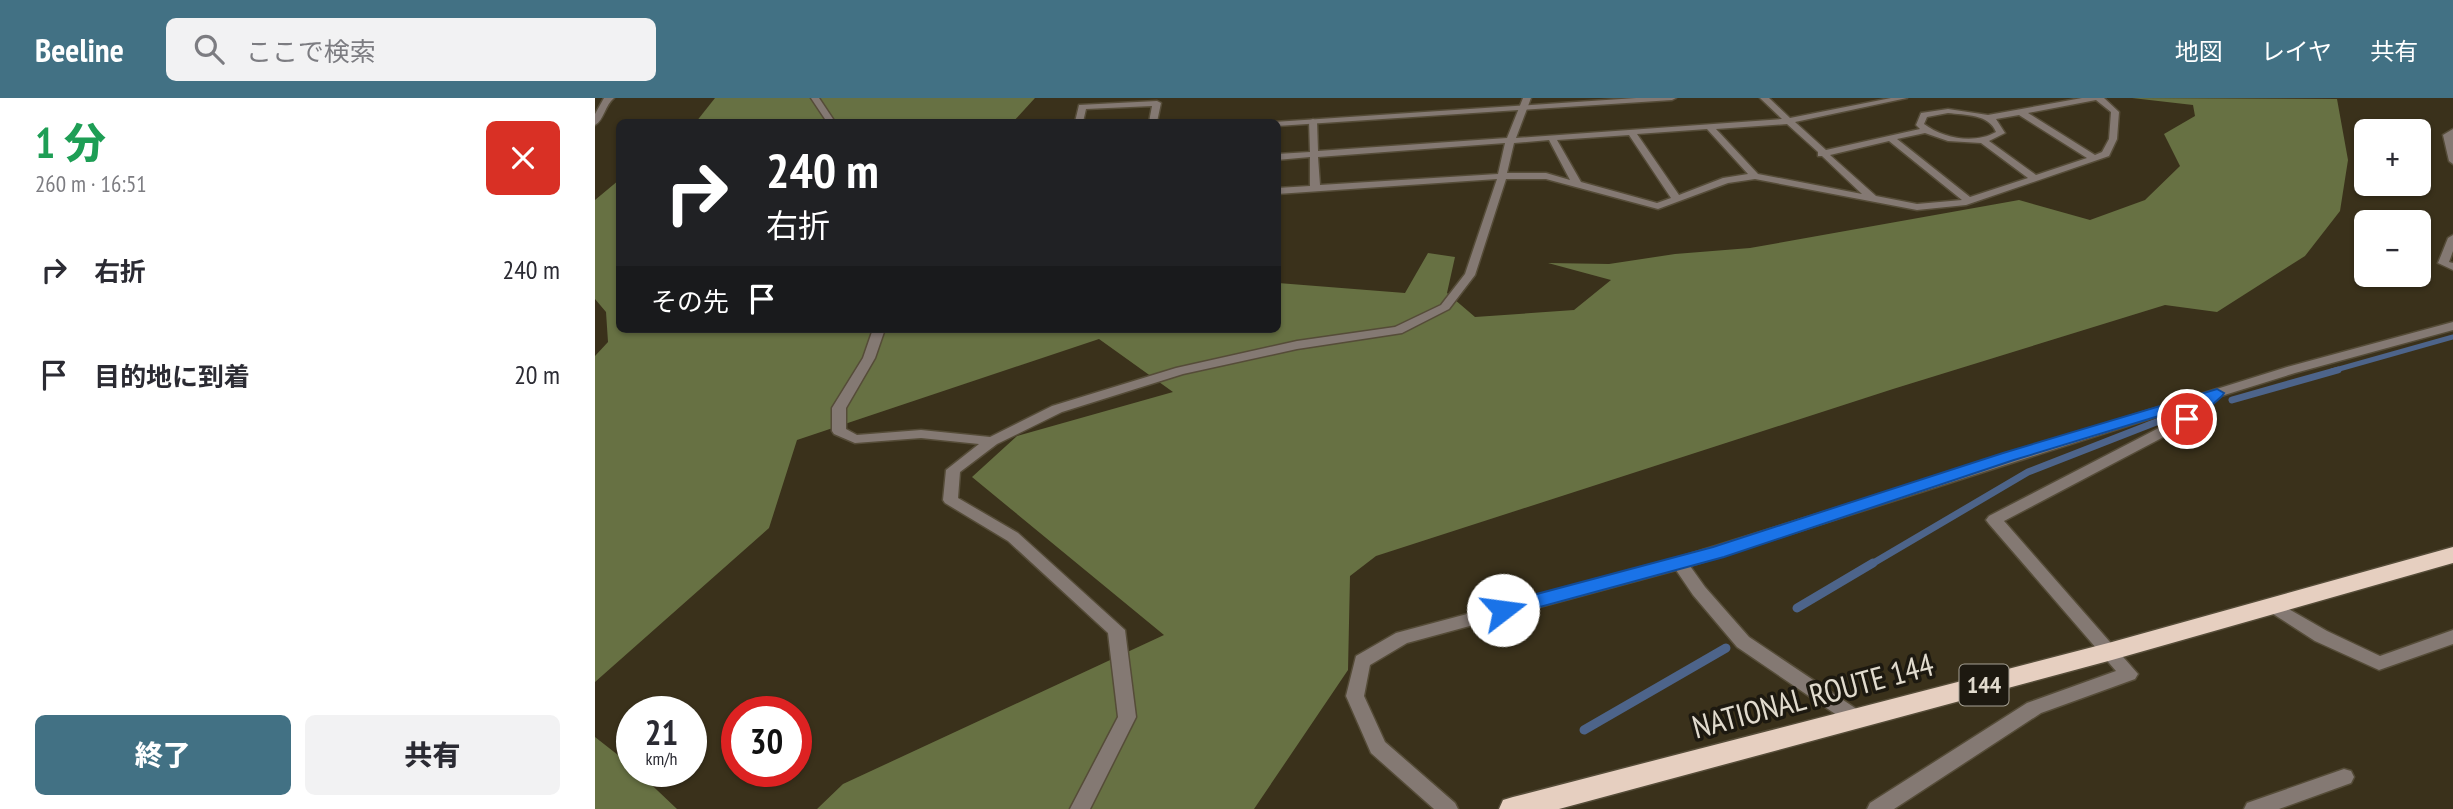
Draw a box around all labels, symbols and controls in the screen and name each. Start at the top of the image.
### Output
search box [166,18,656,81]
text: Beeline [35,28,124,71]
icon: search [190,30,228,68]
text: ここで検索 [246,35,376,68]
text: 地図 [2175,36,2223,67]
text: レイヤ [2261,36,2332,67]
text: 共有 [2370,36,2418,67]
text: 1 分 [35,115,106,170]
map controls [2354,119,2431,287]
button: + [2354,119,2431,196]
button: close [486,121,560,195]
text: 240 m [766,138,879,202]
icon: right [651,147,742,238]
text: 260 m · 16:51 [35,169,147,198]
text: 右折 [766,204,830,246]
button: − [2354,210,2431,287]
icon: right [35,251,73,289]
text: 240 m [502,253,560,286]
text: 右折 [94,255,146,288]
icon: arrive [743,280,781,318]
text: その先 [651,285,729,318]
icon: arrive [35,356,73,394]
text: 20 m [514,358,560,391]
text: 目的地に到着 [94,360,250,393]
pin [2157,389,2217,449]
icon: arrive [2168,400,2206,438]
position arrow [1466,573,1540,647]
street label: NATIONAL ROUTE 144 [1688,643,1938,747]
road number: 144 [1959,664,2009,706]
speed limit sign: 30 [721,696,812,787]
text: 21 [645,709,678,755]
button: 終了 [35,715,291,795]
button: 共有 [305,715,560,795]
text: km/h [646,747,677,770]

